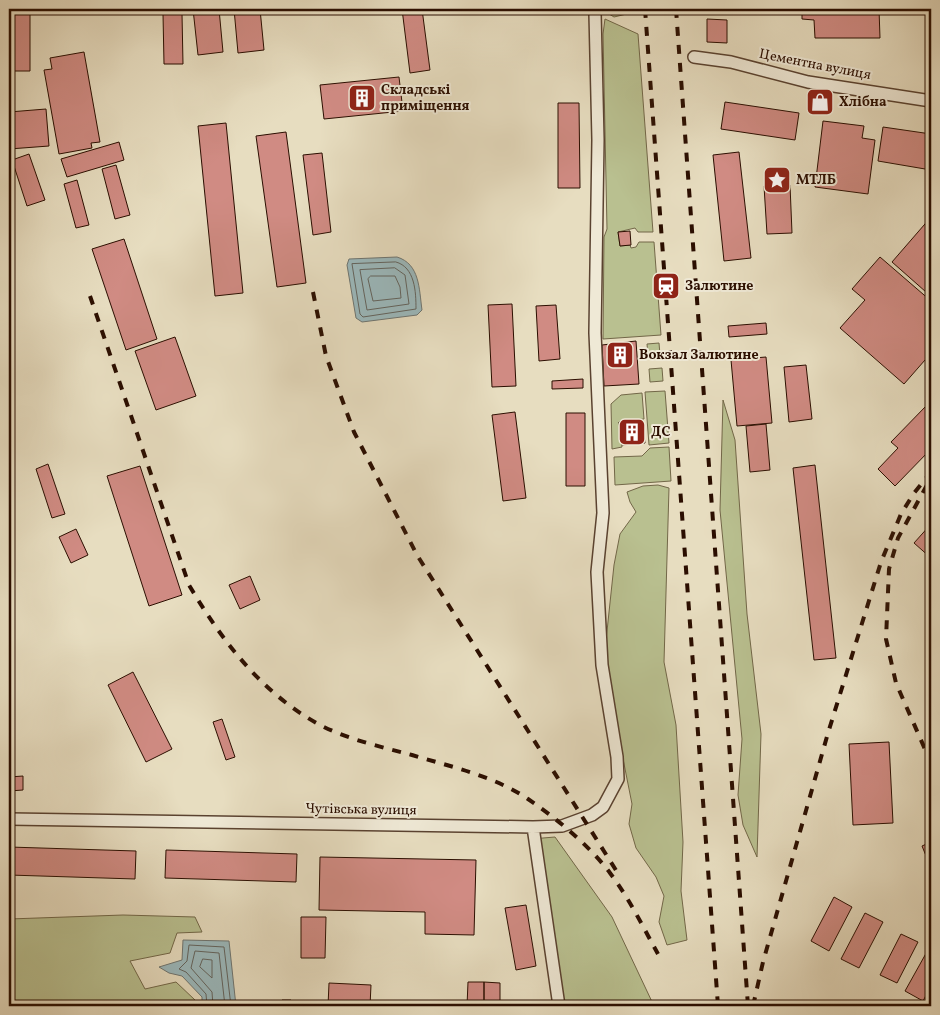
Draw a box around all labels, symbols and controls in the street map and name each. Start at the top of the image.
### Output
street label: Цементна вулиця [757,45,873,85]
place label: Складські приміщення [381,81,470,116]
building icon: Складські приміщення [347,83,377,113]
shop icon: Хлібна [805,87,835,117]
place label: Хлібна [839,93,887,112]
place icon: МТЛБ [762,165,792,195]
place label: МТЛБ [796,171,836,190]
station icon: Залютине [651,271,681,301]
place label: Залютине [685,277,753,296]
building icon: Вокзал Залютине [605,340,635,370]
place label: Вокзал Залютине [639,346,759,365]
building icon: ДС [617,417,647,447]
place label: ДС [651,423,671,442]
street label: Чутівська вулиця [305,800,417,820]

